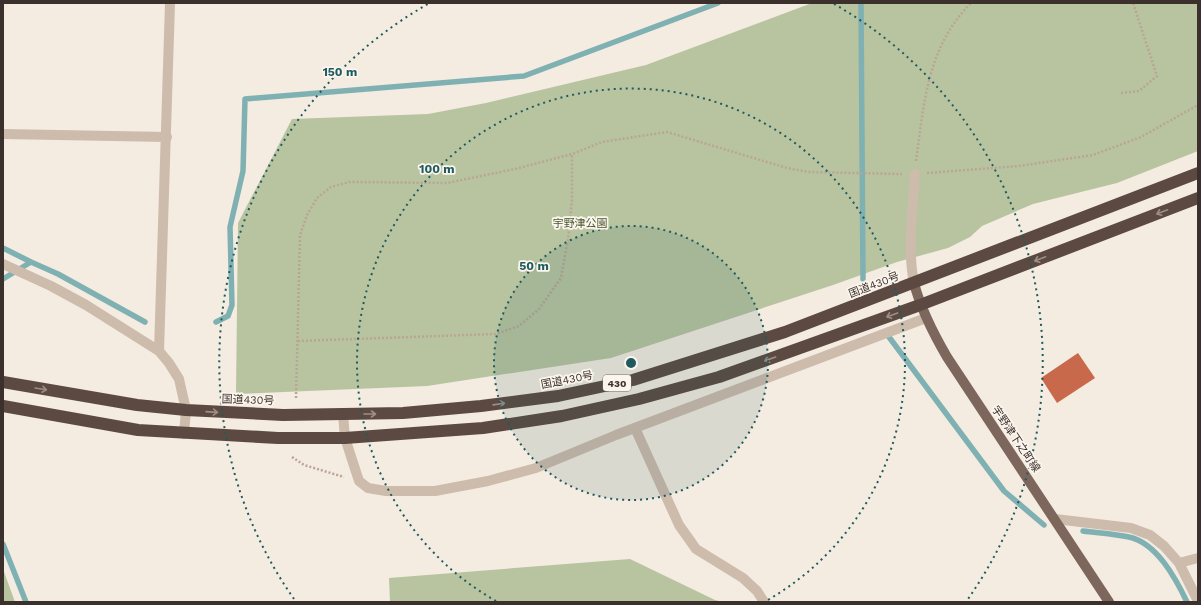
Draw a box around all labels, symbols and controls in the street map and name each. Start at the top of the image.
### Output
text: 150 m [323,65,357,79]
text: 100 m [419,162,455,176]
one-way arrow [1156,209,1168,217]
park label: 宇野津公園 [553,217,608,230]
one-way arrow [1035,255,1047,263]
text: 50 m [519,259,549,273]
street label: 国道430号 [847,269,901,301]
one-way arrow [887,311,899,319]
one-way arrow [764,355,776,363]
centre of rings [624,356,638,370]
street label: 国道430号 [540,369,594,391]
road number: 430 [603,375,631,391]
one-way arrow [35,385,48,393]
street label: 国道430号 [221,393,275,407]
one-way arrow [492,400,505,408]
street label: 宇野津下之町線 [989,403,1043,475]
one-way arrow [205,408,218,415]
one-way arrow [363,410,376,418]

